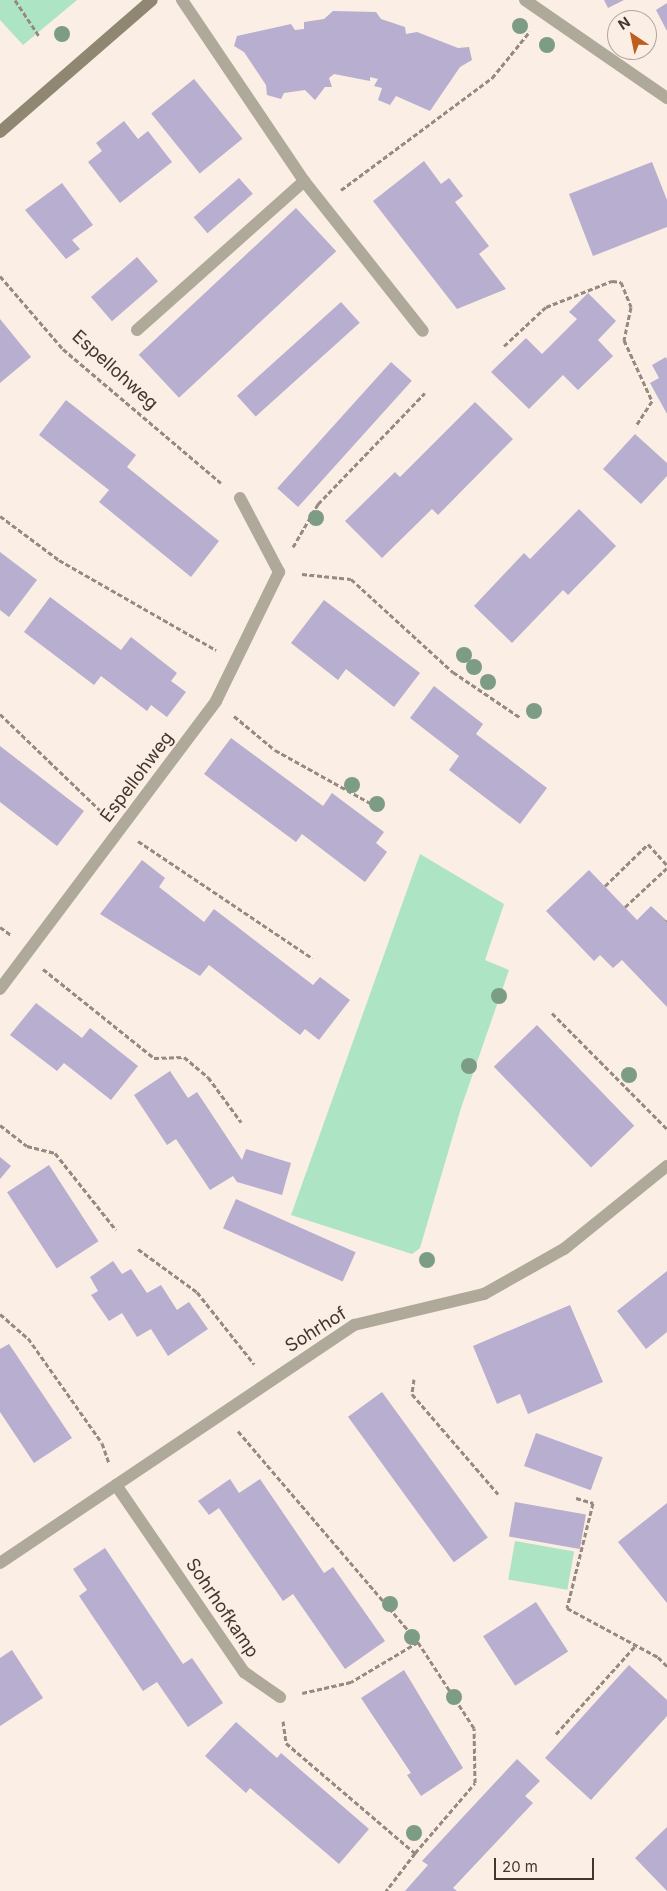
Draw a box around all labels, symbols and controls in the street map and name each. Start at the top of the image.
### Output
north arrow [607,10,657,60]
text: N [615,13,633,33]
street label: Espellohweg [68,326,162,414]
street label: Espellohweg [96,727,178,827]
street label: Sohrhof [281,1303,351,1357]
street label: Sohrhofkamp [181,1554,263,1662]
scale bar [497,1848,597,1880]
text: 20 m [502,1857,538,1876]

